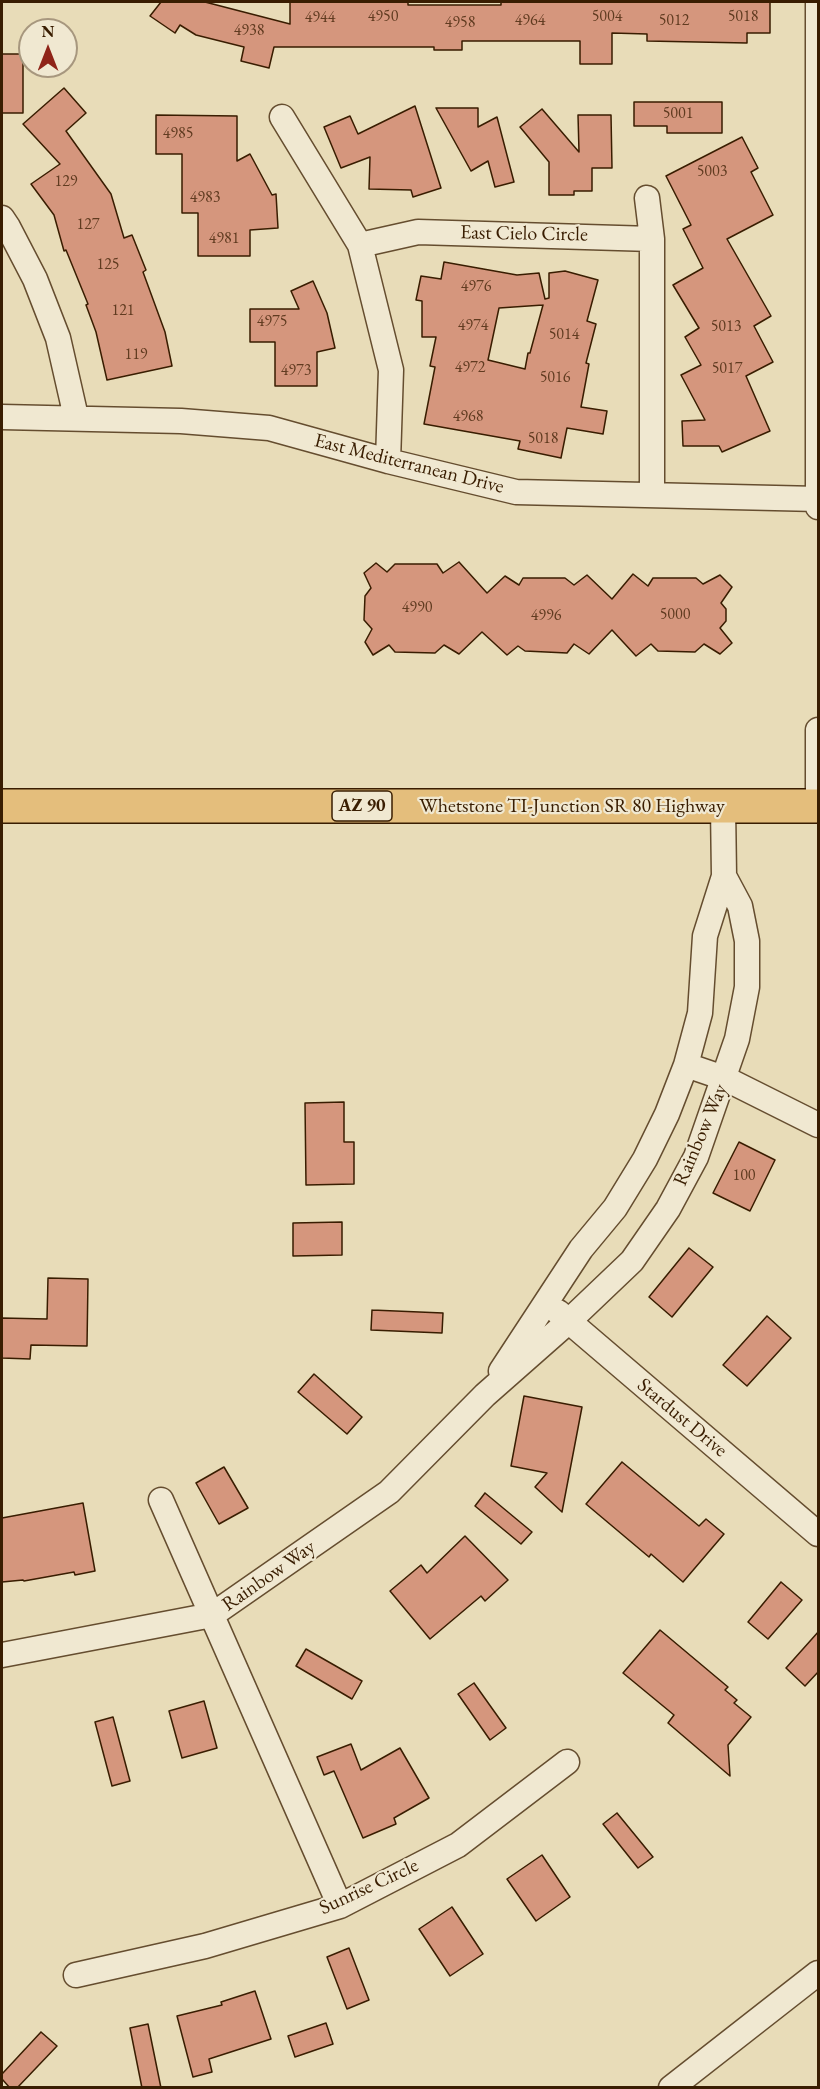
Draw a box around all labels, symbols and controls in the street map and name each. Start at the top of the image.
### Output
house number: 4950 [368,7,398,27]
house number: 5004 [592,7,622,27]
house number: 5018 [728,7,758,27]
house number: 4944 [305,8,335,28]
house number: 4964 [515,11,545,31]
house number: 5012 [659,11,689,31]
house number: 4958 [445,13,475,33]
north arrow [18,18,78,78]
text: N [42,21,54,42]
house number: 4938 [234,21,264,41]
house number: 5001 [663,104,693,124]
house number: 4985 [163,124,193,144]
house number: 5003 [697,162,727,182]
house number: 129 [54,172,78,192]
house number: 4983 [190,188,220,208]
house number: 127 [76,215,100,235]
street label: East Cielo Circle [460,221,588,247]
house number: 4981 [209,229,239,249]
house number: 125 [96,255,120,275]
house number: 4976 [461,277,491,297]
house number: 121 [111,301,135,321]
house number: 4975 [257,312,287,332]
house number: 4974 [458,316,488,336]
house number: 5013 [711,317,741,337]
house number: 5014 [549,325,579,345]
house number: 119 [124,345,148,365]
house number: 4972 [455,358,485,378]
house number: 5017 [712,359,742,379]
house number: 4973 [281,361,311,381]
house number: 5016 [540,368,570,388]
house number: 4968 [453,407,483,427]
street label: East Mediterranean Drive [312,429,506,499]
house number: 5018 [528,429,558,449]
house number: 4990 [402,598,432,618]
house number: 5000 [660,605,690,625]
house number: 4996 [531,606,561,626]
road number: AZ 90 [332,791,392,821]
street label: Whetstone TI-Junction SR 80 Highway [419,795,725,819]
street label: Rainbow Way [669,1081,733,1189]
house number: 100 [732,1166,756,1186]
street label: Stardust Drive [632,1373,732,1463]
street label: Rainbow Way [218,1535,320,1617]
street label: Sunrise Circle [316,1854,422,1920]

